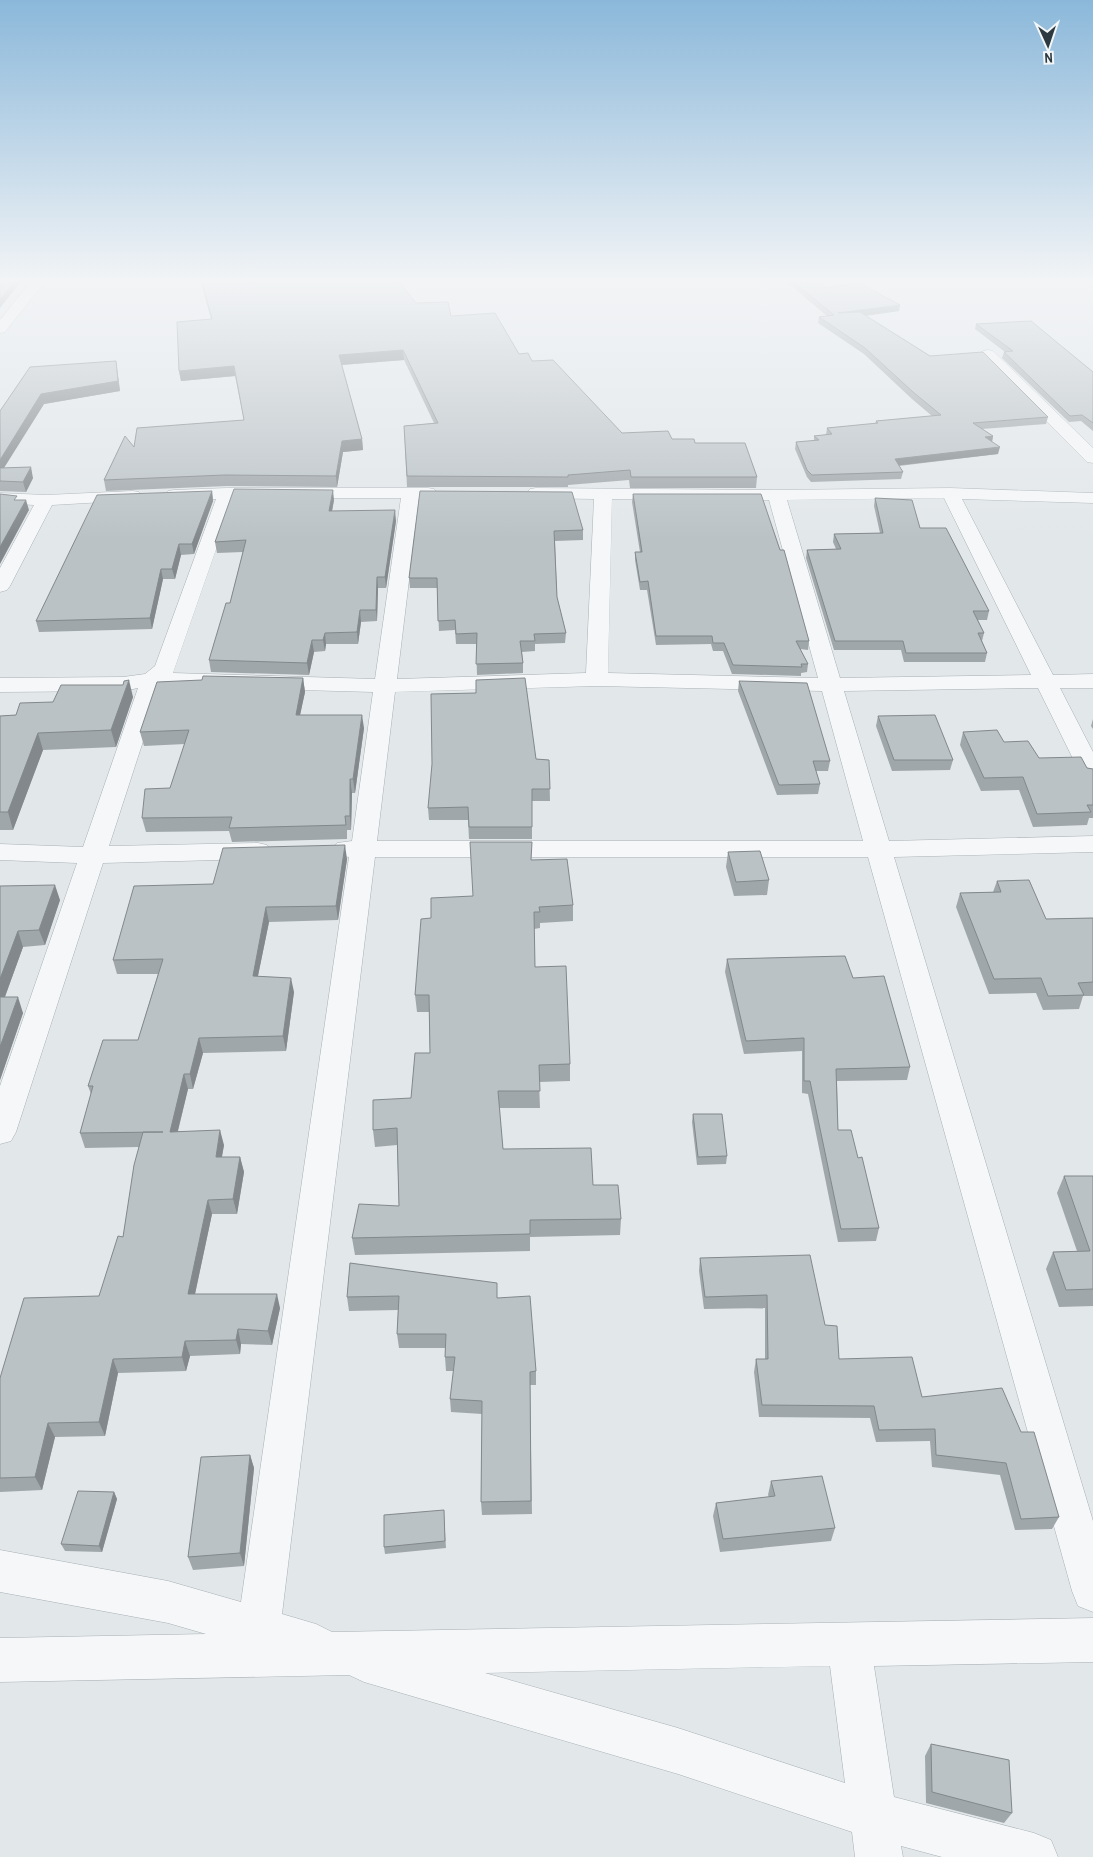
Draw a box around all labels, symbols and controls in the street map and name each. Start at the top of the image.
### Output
north arrow [1023,20,1073,70]
text: N [1044,49,1053,67]

